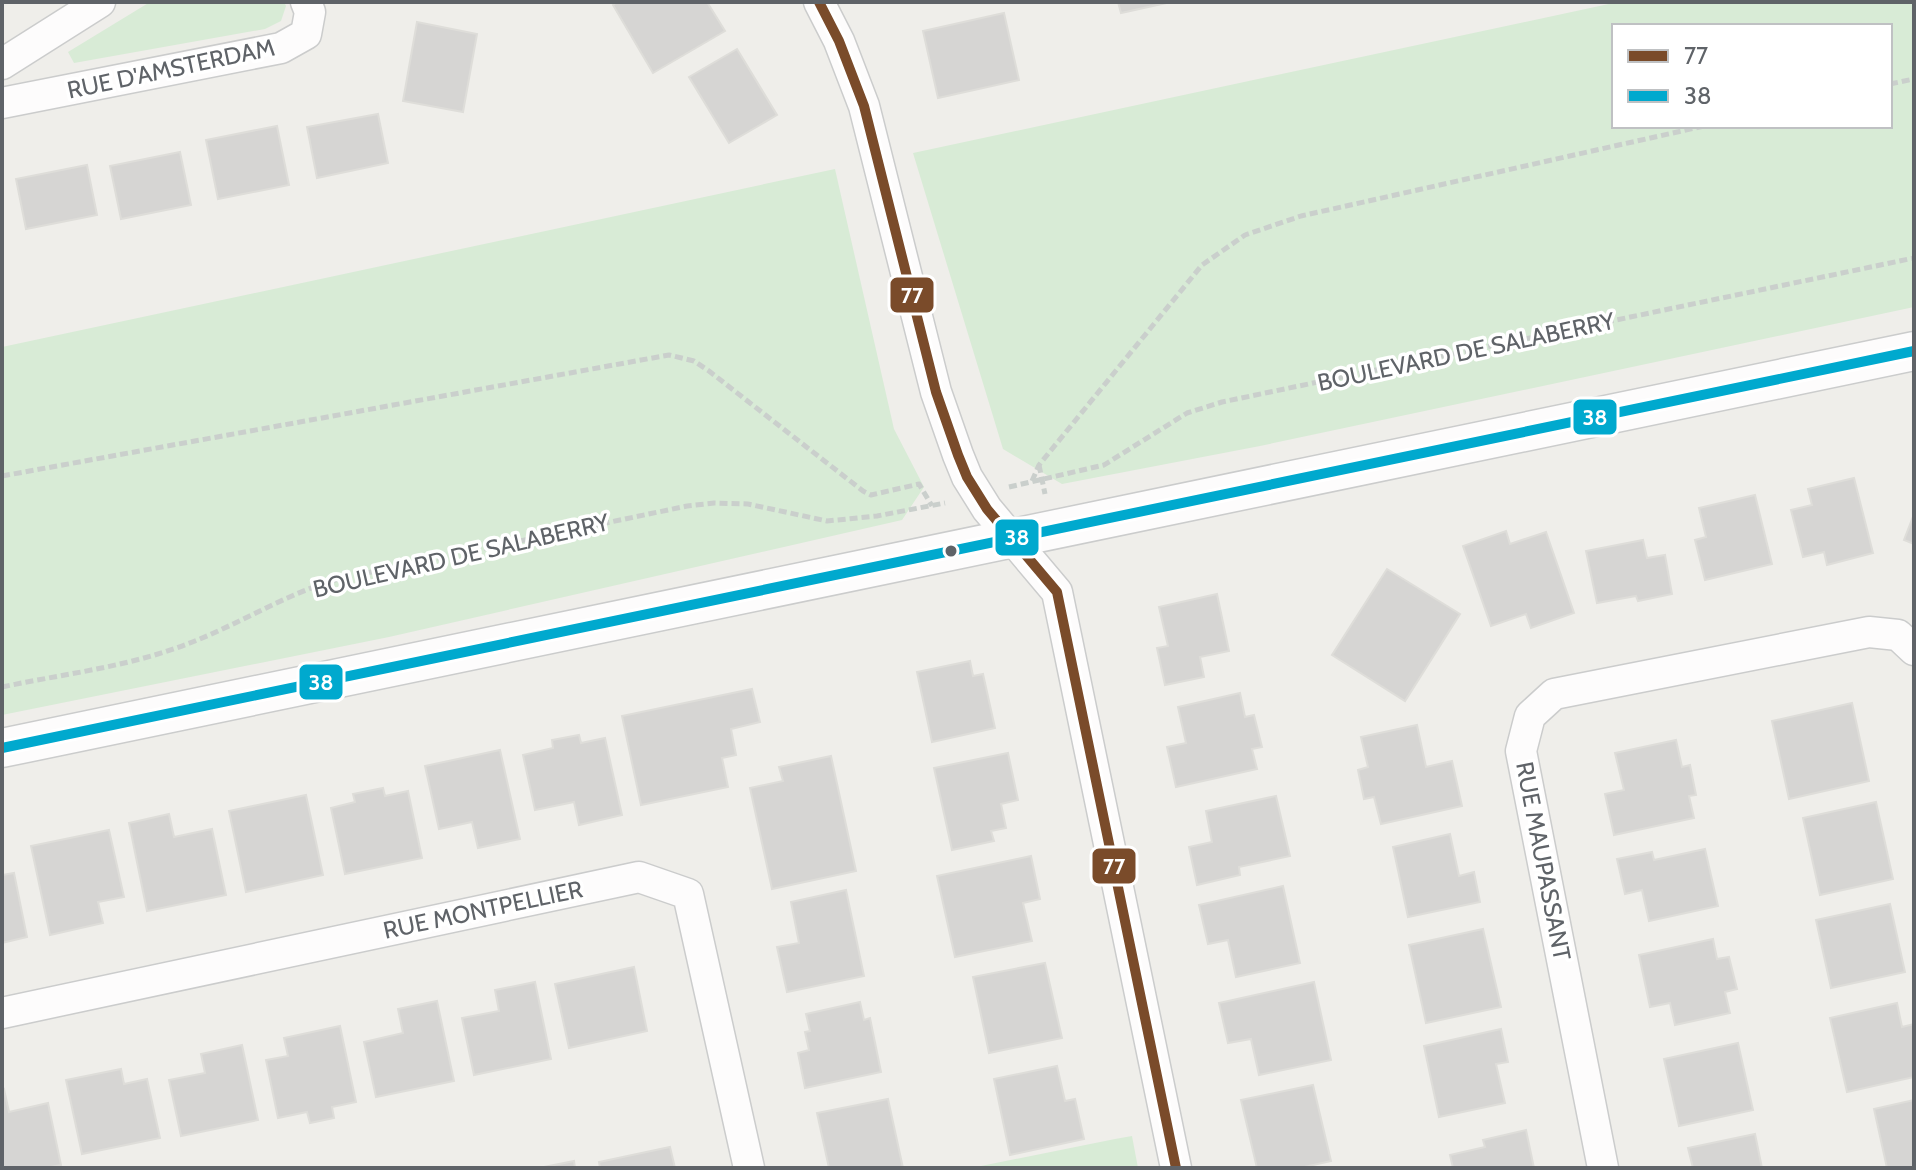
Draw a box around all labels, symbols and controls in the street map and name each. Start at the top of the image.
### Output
legend [1612,24,1892,128]
street label: RUE D'AMSTERDAM [65,32,277,105]
text: 77 [1684,41,1708,70]
text: 38 [1684,81,1712,110]
line badge: 77 [889,276,935,314]
text: 77 [901,282,924,309]
street label: BOULEVARD DE SALABERRY [1315,306,1617,397]
line badge: 38 [1572,398,1618,436]
text: 38 [1582,404,1608,431]
street label: BOULEVARD DE SALABERRY [310,507,612,604]
line badge: 38 [994,518,1040,557]
text: 38 [1004,524,1030,551]
unlabelled marker [943,543,959,559]
line badge: 38 [298,663,344,701]
text: 38 [308,669,334,696]
street label: RUE MAUPASSANT [1510,759,1577,963]
line badge: 77 [1091,847,1137,885]
text: 77 [1103,853,1126,880]
street label: RUE MONTPELLIER [381,874,586,945]

